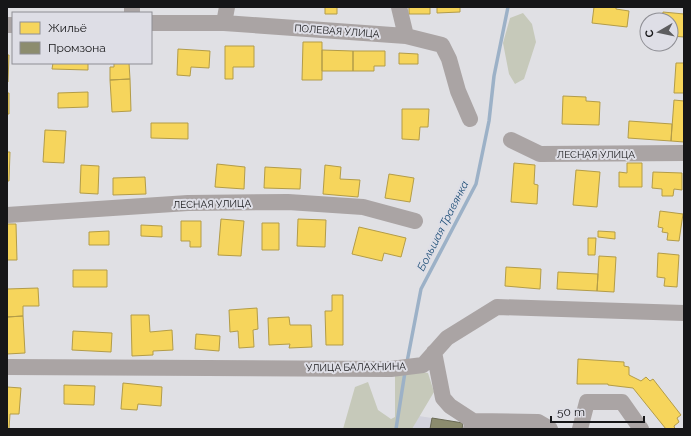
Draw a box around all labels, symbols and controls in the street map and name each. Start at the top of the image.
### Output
legend [12,12,152,64]
north arrow [639,12,679,52]
text: Жильё [48,21,87,35]
street label: ПОЛЕВАЯ УЛИЦА [294,23,380,39]
text: С [643,28,657,38]
text: Промзона [48,41,106,55]
street label: ЛЕСНАЯ УЛИЦА [557,149,635,160]
water label: Большая Травянка [415,178,471,273]
street label: ЛЕСНАЯ УЛИЦА [173,198,251,210]
street label: УЛИЦА БАЛАХНИНА [306,361,406,373]
scale bar [551,398,644,424]
text: 50 m [557,405,585,419]

